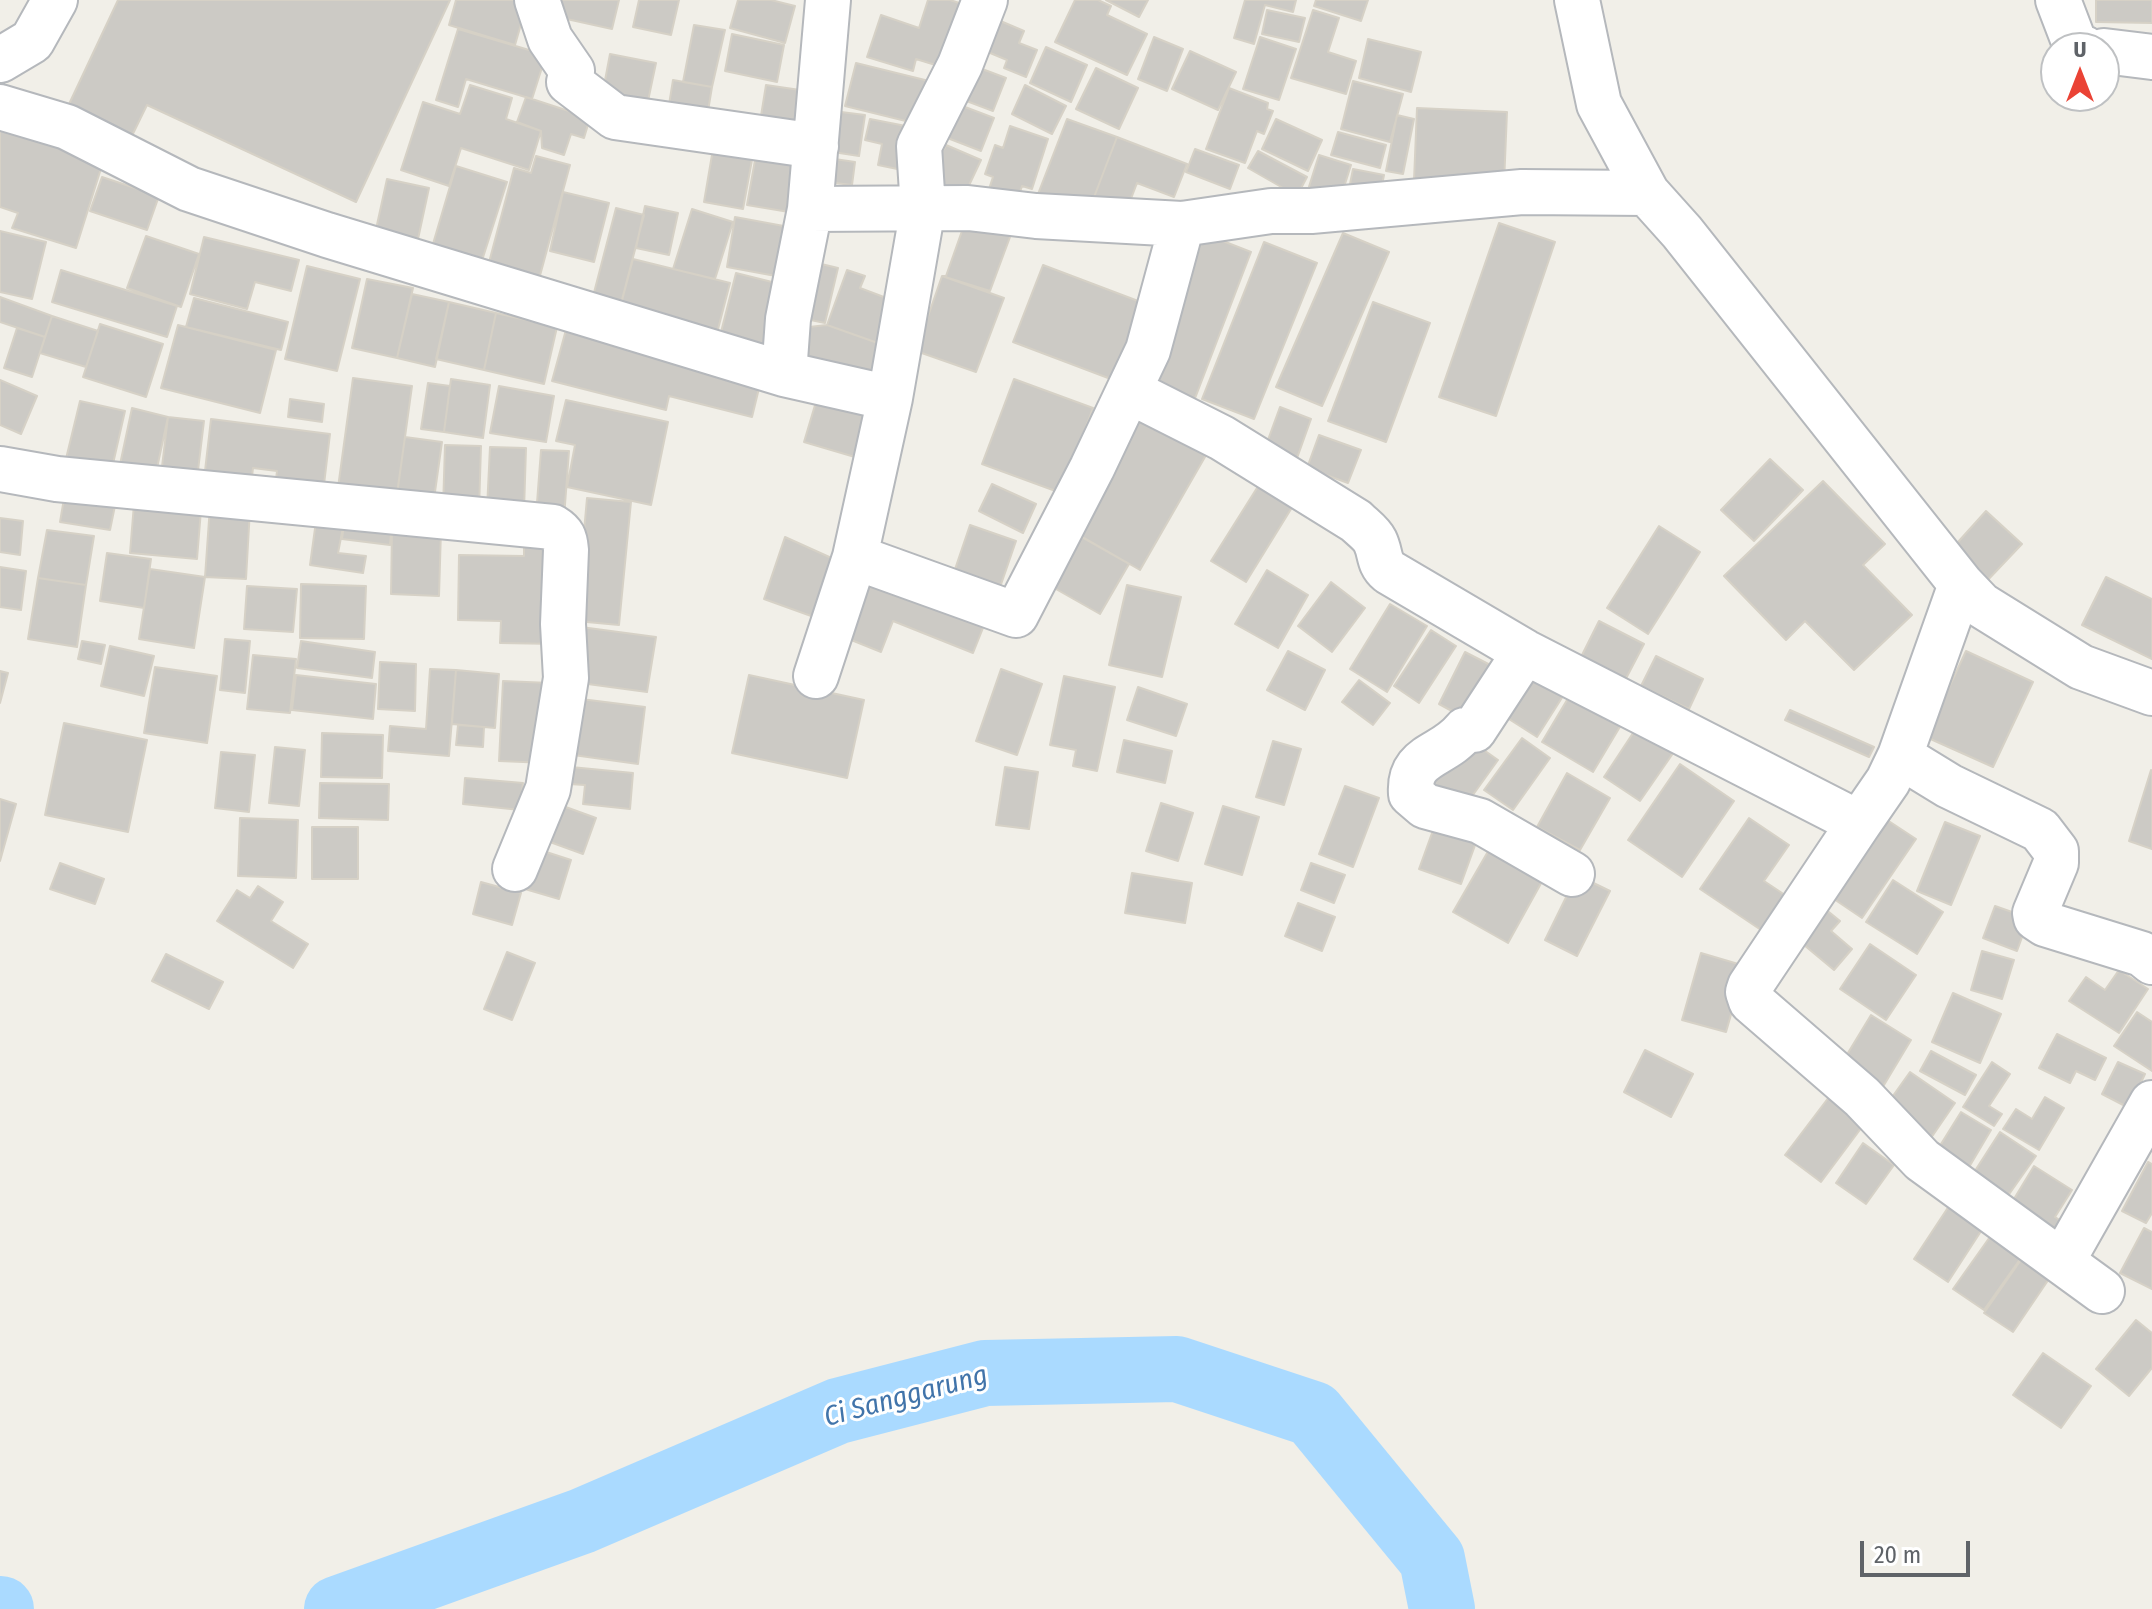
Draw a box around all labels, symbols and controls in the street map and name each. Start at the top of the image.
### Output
north arrow [2040,32,2120,112]
text: U [2074,36,2086,63]
water label: Ci Sanggarung [821,1359,991,1435]
scale bar [1864,1525,1974,1575]
text: 20 m [1874,1541,1921,1569]

